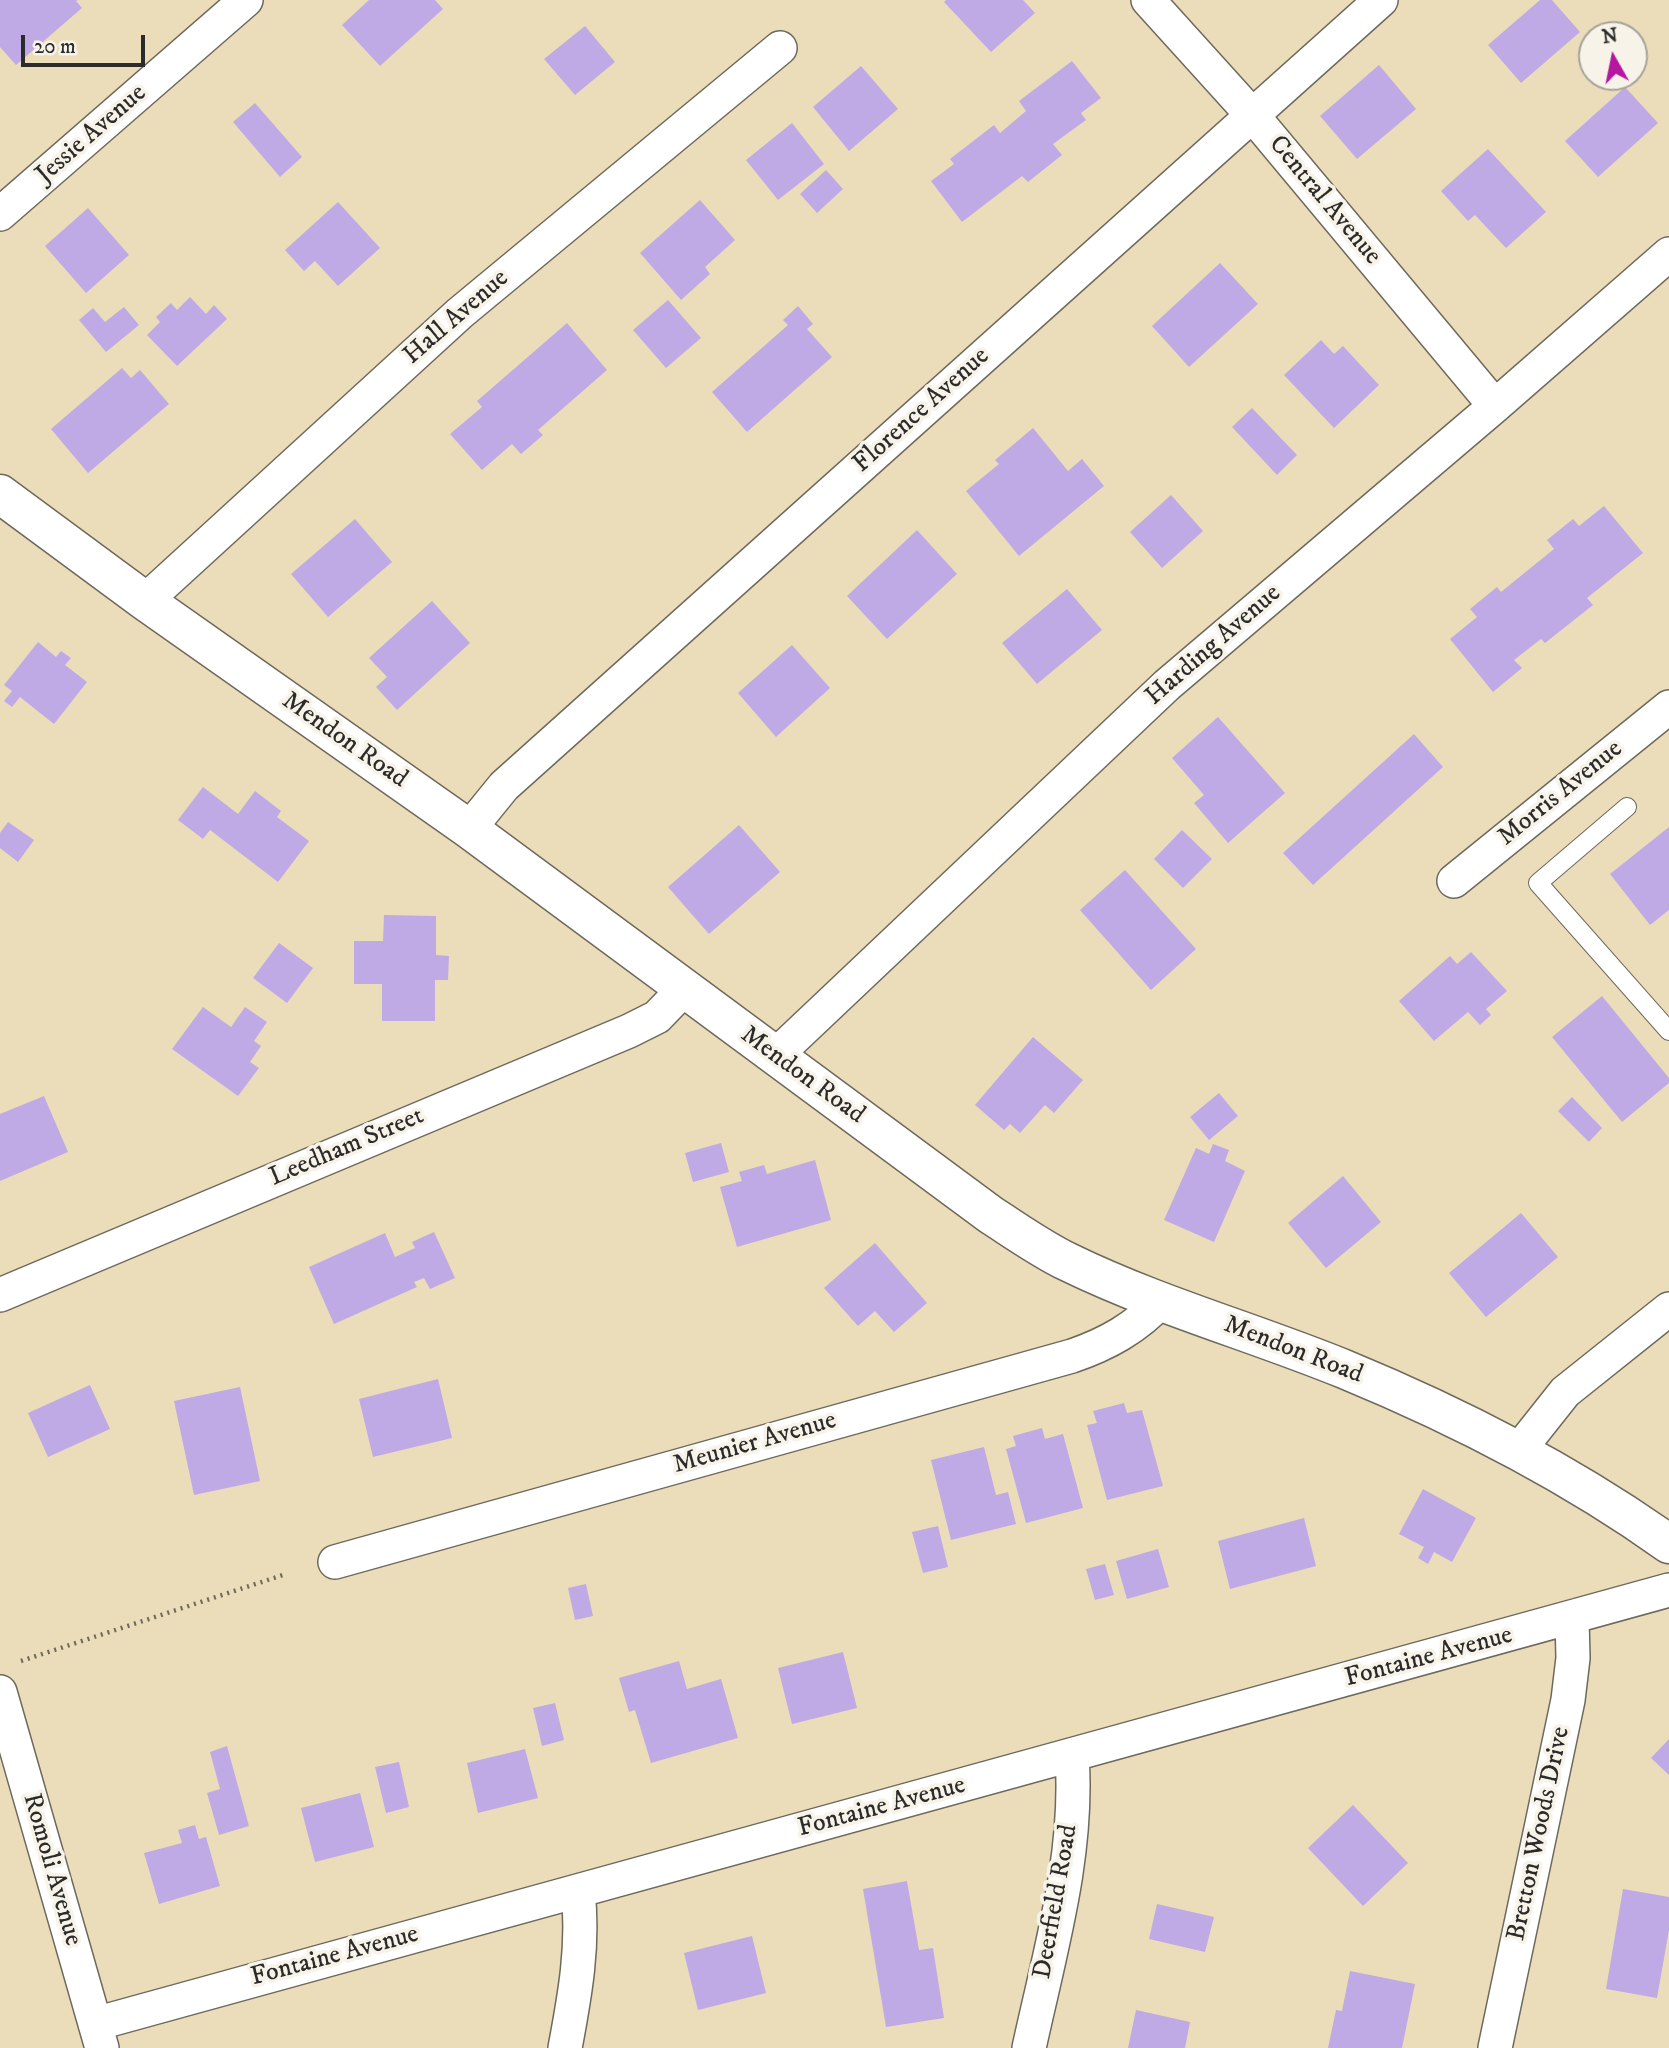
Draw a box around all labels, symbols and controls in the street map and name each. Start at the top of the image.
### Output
scale bar [24,21,149,65]
north arrow [1578,21,1648,91]
text: N [1600,24,1619,49]
text: 20 m [34,34,76,60]
street label: Jessie Avenue [30,79,154,191]
street label: Central Avenue [1261,130,1387,272]
street label: Hall Avenue [398,264,516,372]
street label: Florence Avenue [847,342,997,480]
street label: Harding Avenue [1140,579,1288,713]
street label: Mendon Road [275,686,413,796]
street label: Morris Avenue [1492,734,1630,854]
street label: Mendon Road [734,1020,870,1132]
street label: Leedham Street [265,1101,429,1195]
street label: Mendon Road [1219,1310,1367,1392]
street label: Meunier Avenue [670,1406,840,1482]
street label: Fontaine Avenue [1342,1621,1516,1695]
street label: Bretton Woods Drive [1502,1724,1578,1944]
street label: Fontaine Avenue [795,1771,969,1845]
street label: Romoli Avenue [14,1790,88,1950]
street label: Deerfield Road [1028,1822,1086,1982]
street label: Fontaine Avenue [248,1920,422,1994]

